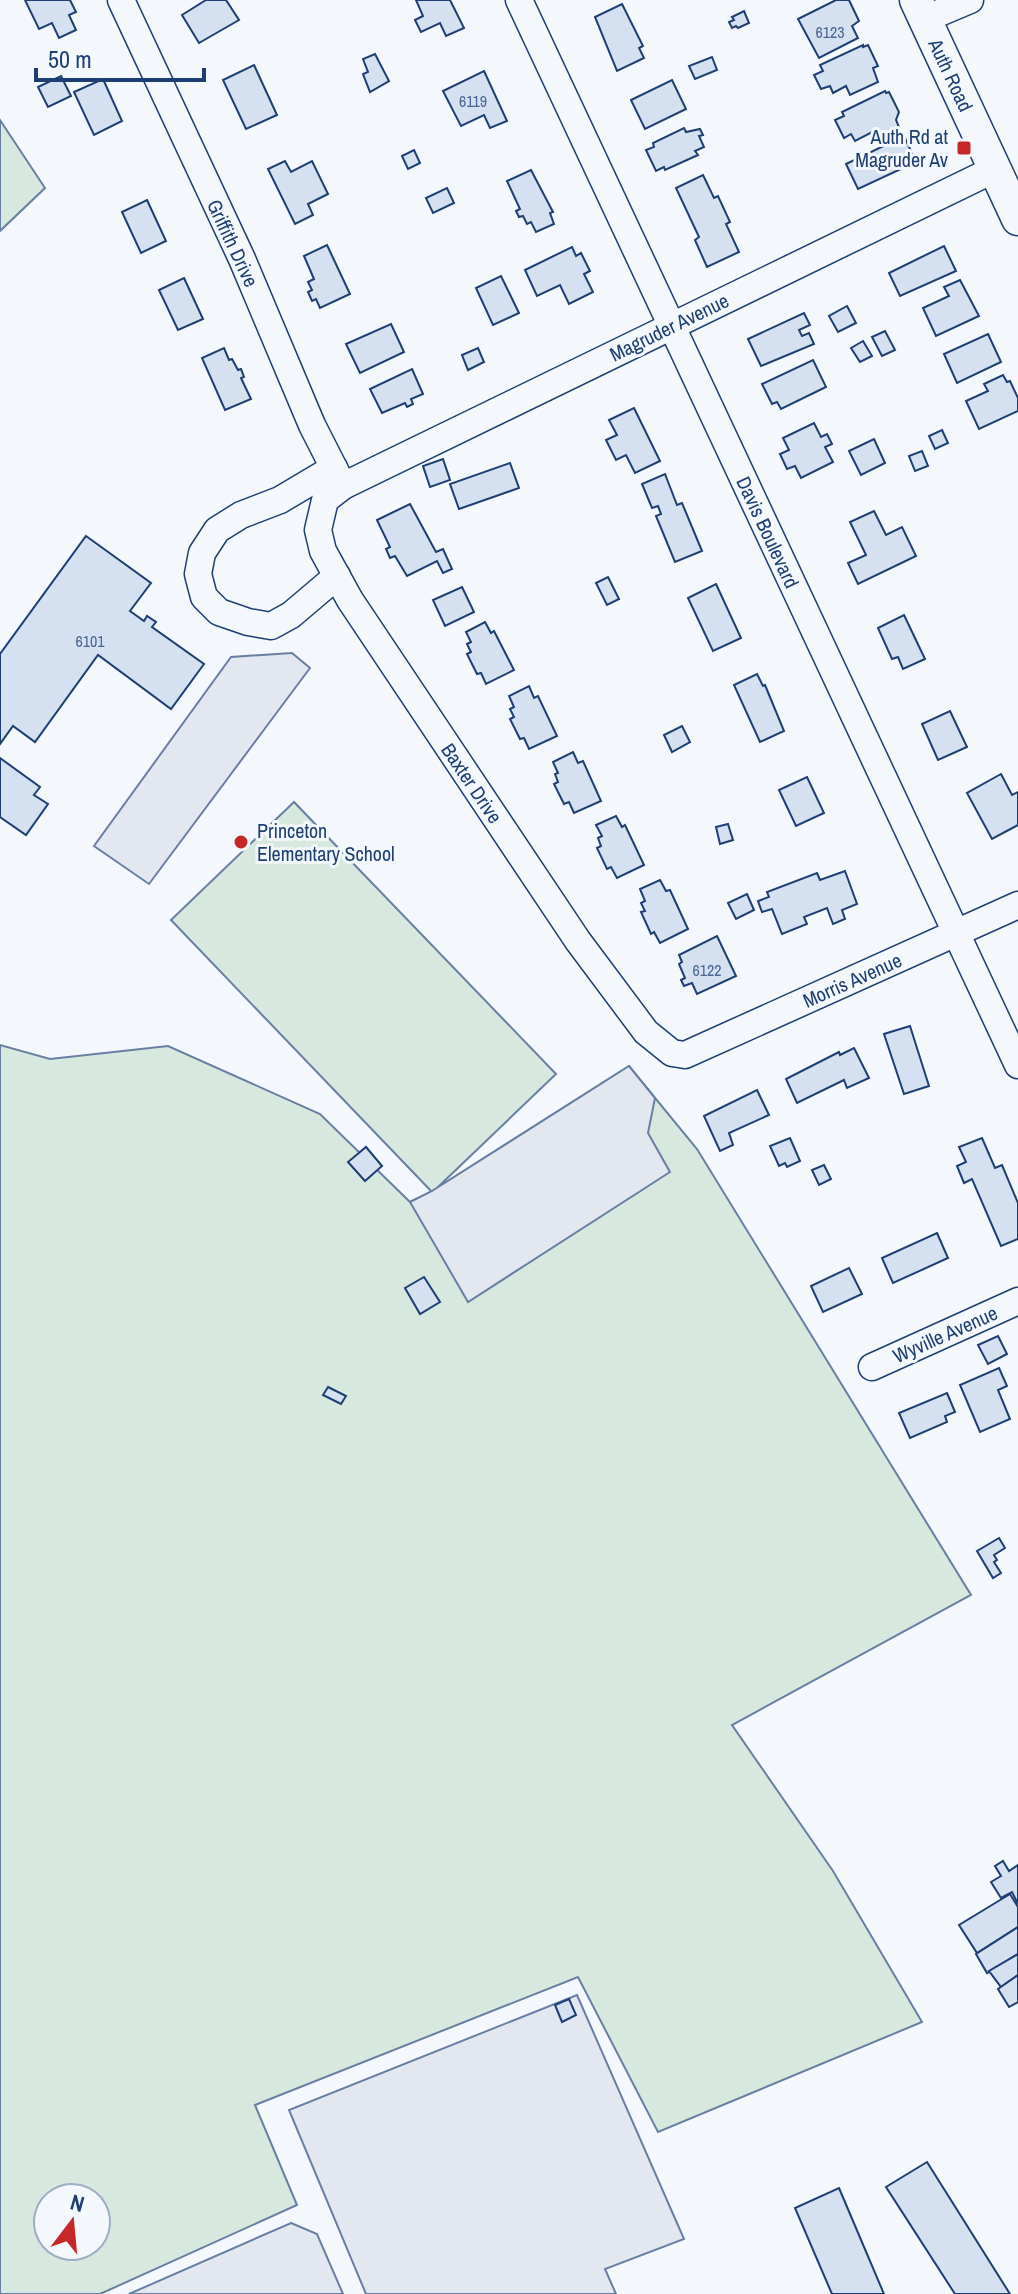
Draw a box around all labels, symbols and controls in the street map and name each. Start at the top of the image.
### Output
house number: 6123 [815,21,845,43]
scale bar [36,32,204,82]
street label: Auth Road [922,33,980,116]
text: 50 m [48,43,92,75]
house number: 6119 [459,90,487,112]
place label: Auth Rd at Magruder Av [855,123,949,173]
marker: Auth Rd at Magruder Av [955,139,973,157]
street label: Griffith Drive [201,195,265,291]
street label: Magruder Avenue [605,287,733,367]
street label: Davis Boulevard [730,472,806,592]
house number: 6101 [75,630,105,652]
street label: Baxter Drive [435,738,509,828]
place label: Princeton Elementary School [257,817,395,867]
marker: Princeton Elementary School [232,833,250,851]
street label: Morris Avenue [798,946,906,1014]
house number: 6122 [692,959,722,981]
street label: Wyville Avenue [888,1299,1002,1369]
north arrow [32,2182,112,2262]
text: N [67,2187,88,2219]

